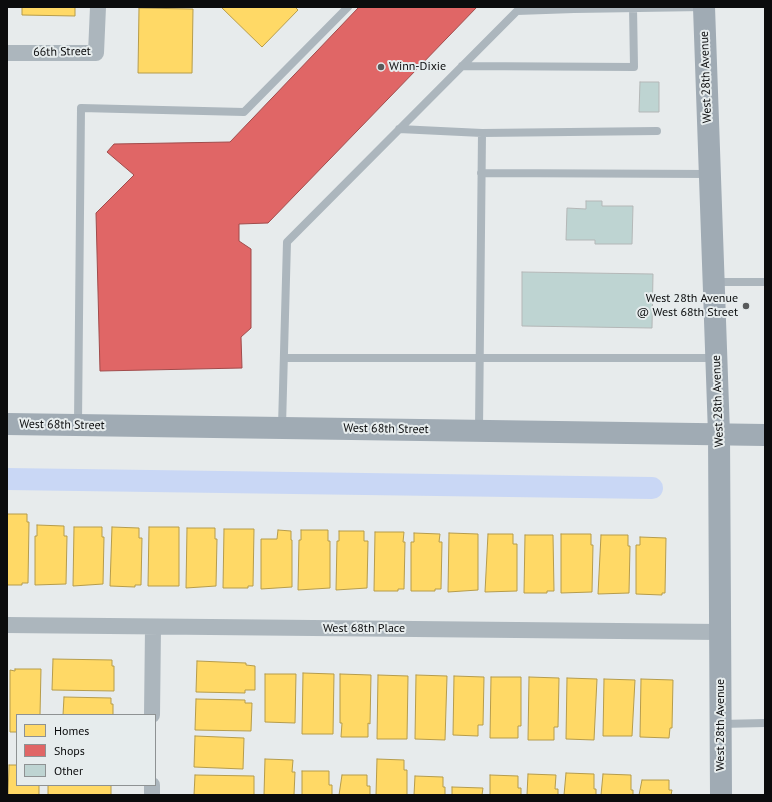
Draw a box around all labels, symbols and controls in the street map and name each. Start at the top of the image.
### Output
street label: West 28th Avenue [697,31,715,123]
street label: 66th Street [33,44,91,60]
place label: Winn-Dixie [389,60,446,74]
marker: Winn-Dixie [376,62,386,72]
place label: West 28th Avenue @ West 68th Street [637,292,738,320]
marker: West 28th Avenue @ West 68th Street [741,301,751,311]
street label: West 28th Avenue [709,355,727,447]
street label: West 68th Street [19,417,105,433]
street label: West 68th Street [343,421,429,437]
street label: West 68th Place [323,622,405,636]
street label: West 28th Avenue [714,679,728,771]
legend [16,714,156,786]
text: Homes [54,723,89,738]
text: Shops [54,743,85,758]
text: Other [54,763,83,778]

